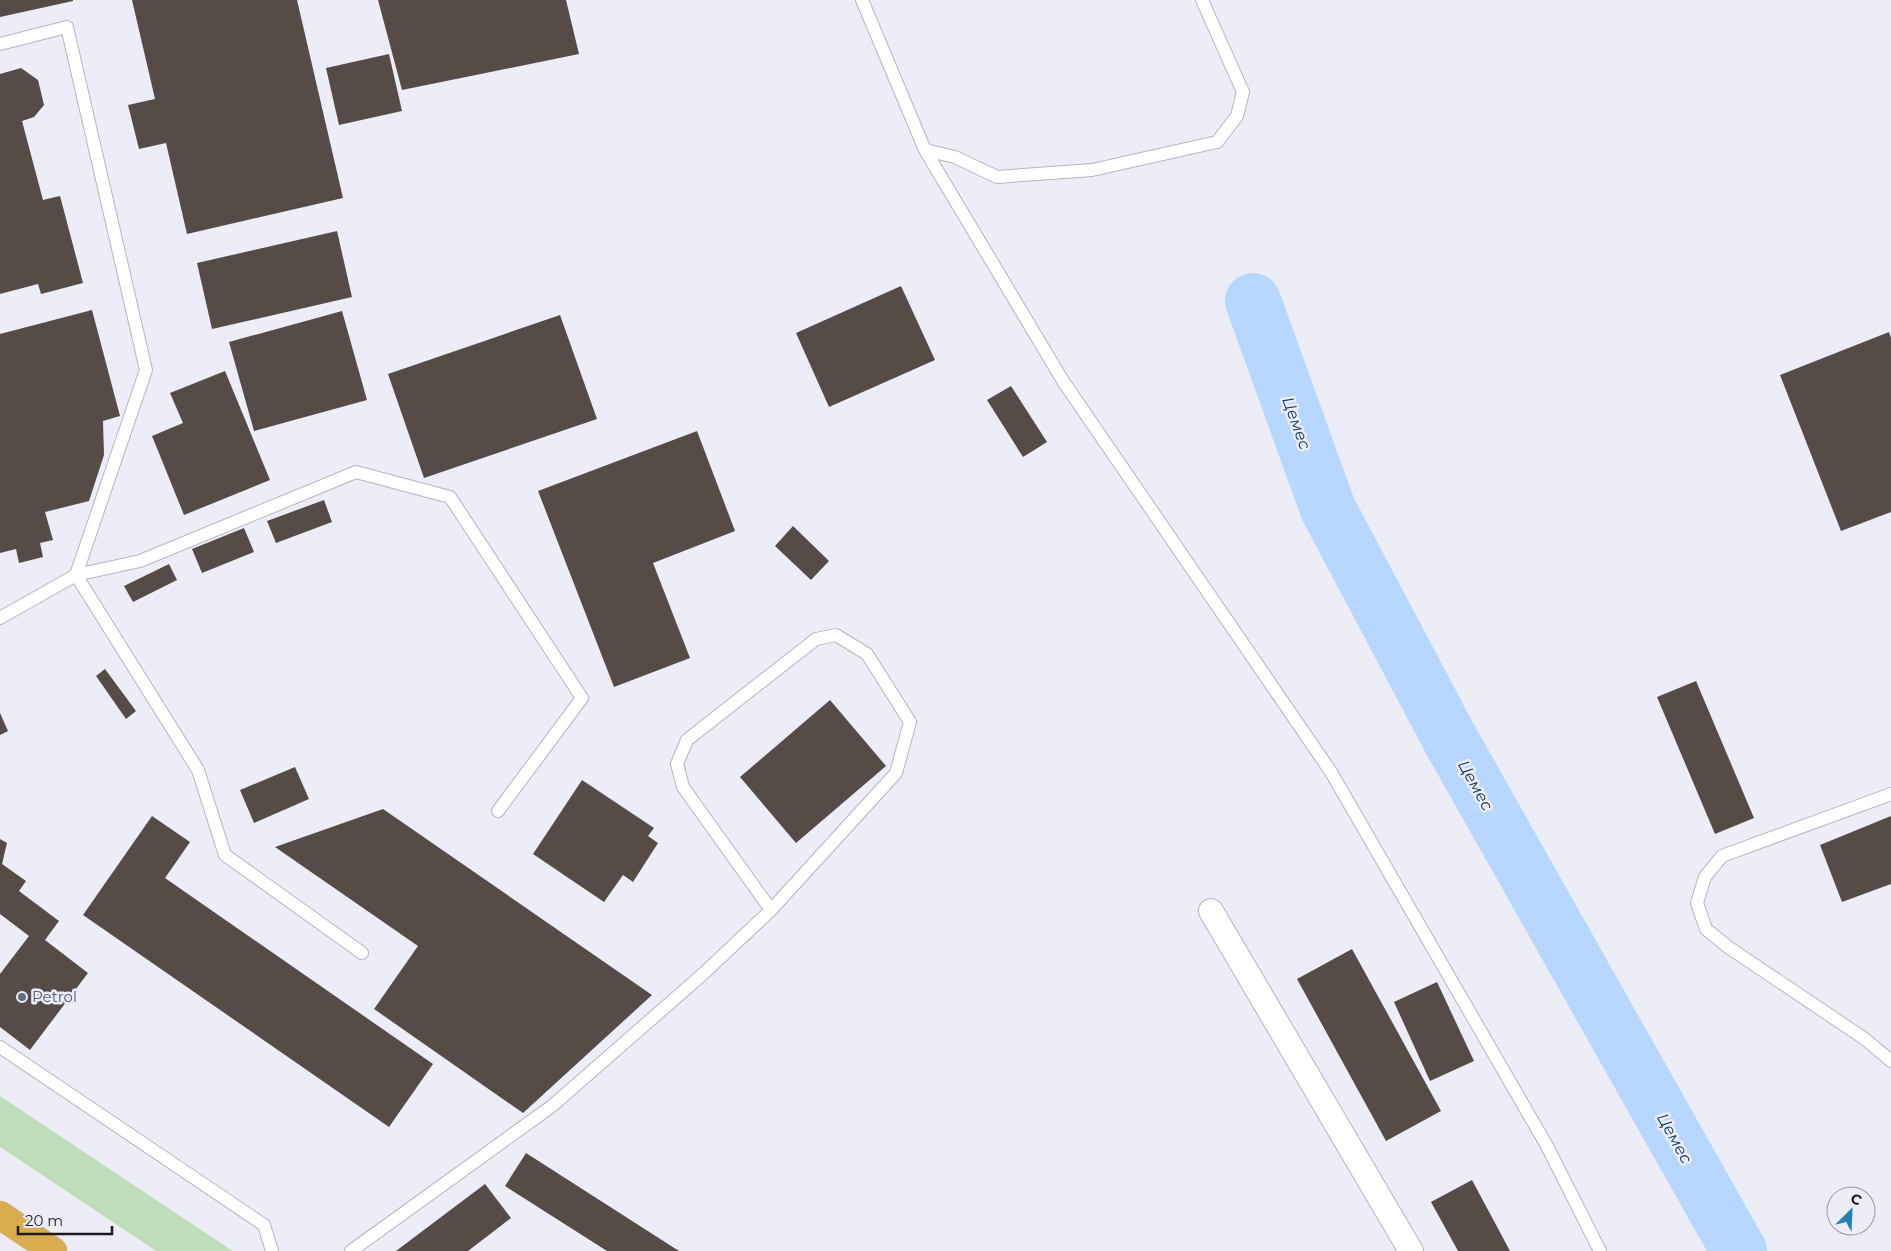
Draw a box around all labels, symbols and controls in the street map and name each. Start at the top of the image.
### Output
water label: Цемес [1278,394,1315,453]
water label: Цемес [1454,757,1498,814]
place label: Petrol [32,987,77,1006]
marker: Petrol [16,991,28,1003]
water label: Цемес [1653,1110,1697,1167]
north arrow [1826,1186,1876,1236]
text: С [1848,1189,1865,1209]
scale bar [18,1204,111,1236]
text: 20 m [25,1211,63,1230]

